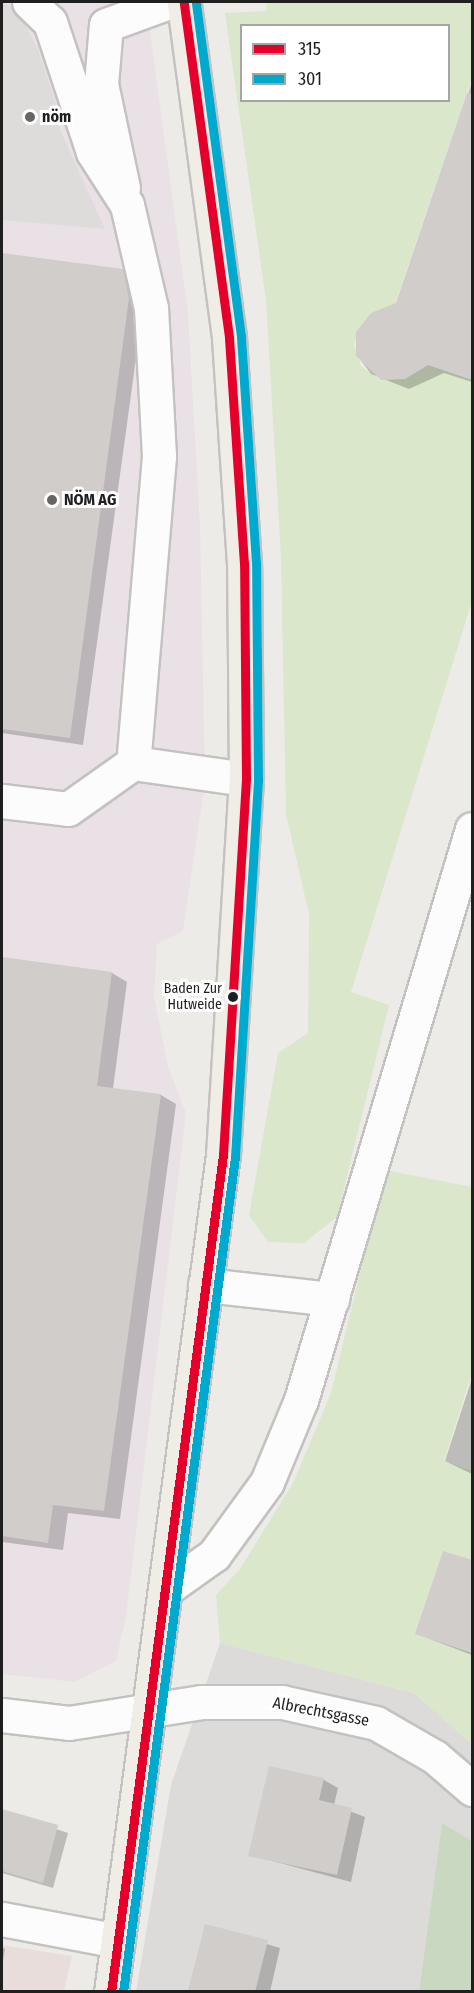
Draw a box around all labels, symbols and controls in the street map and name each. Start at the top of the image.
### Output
legend [240,24,450,102]
text: 315 [298,38,321,60]
text: 301 [298,68,322,90]
place label: nöm [42,107,71,127]
marker: nöm [23,110,37,124]
place label: NÖM AG [64,490,116,510]
marker: NÖM AG [45,493,59,507]
place label: Baden Zur Hutweide [164,981,222,1014]
marker: Baden Zur Hutweide [227,991,239,1003]
street label: Albrechtsgasse [271,1693,371,1731]

